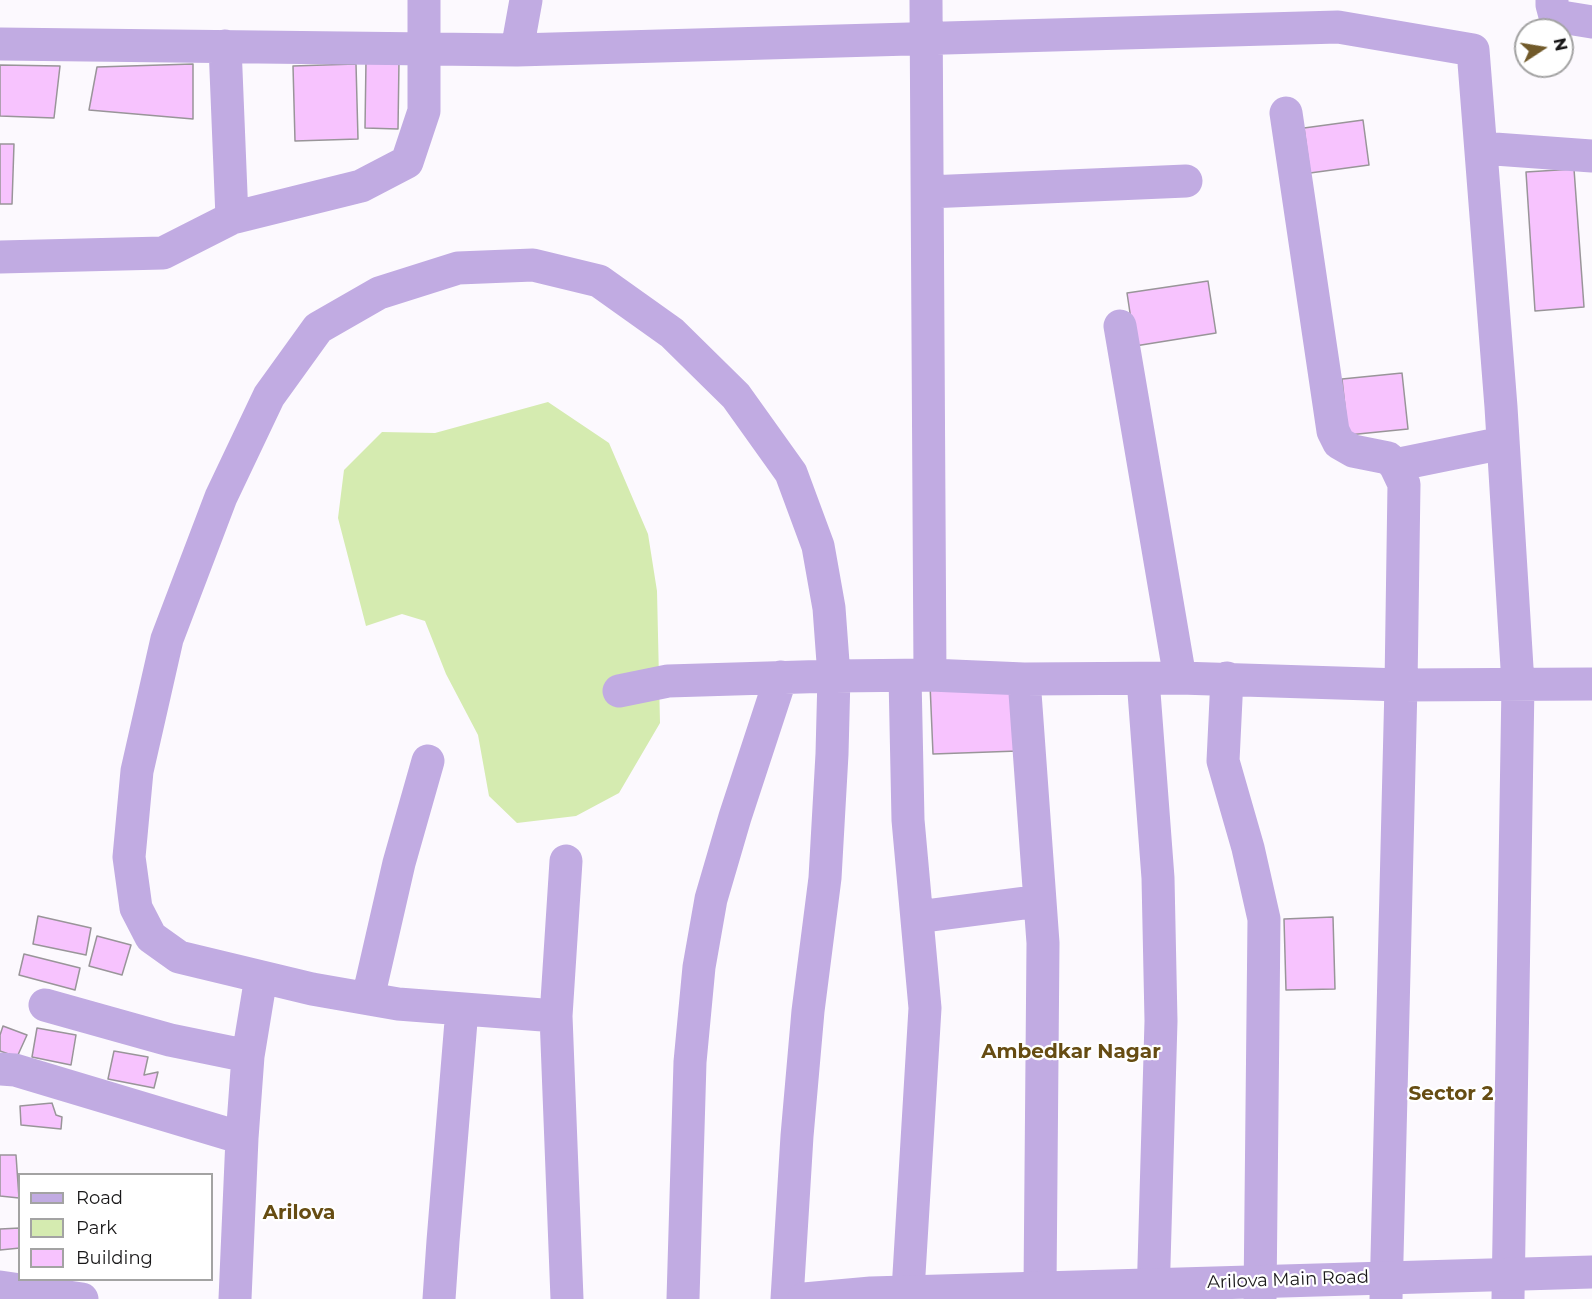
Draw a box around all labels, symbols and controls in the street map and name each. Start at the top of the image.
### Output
north arrow [1514,18,1574,78]
text: N [1550,36,1571,53]
district label: Ambedkar Nagar [981,1040,1161,1064]
district label: Sector 2 [1409,1082,1493,1106]
legend [18,1173,213,1281]
text: Road [76,1187,123,1209]
district label: Arilova [263,1201,335,1225]
text: Park [76,1217,117,1239]
text: Building [76,1247,153,1269]
street label: Arilova Main Road [1207,1266,1369,1294]

